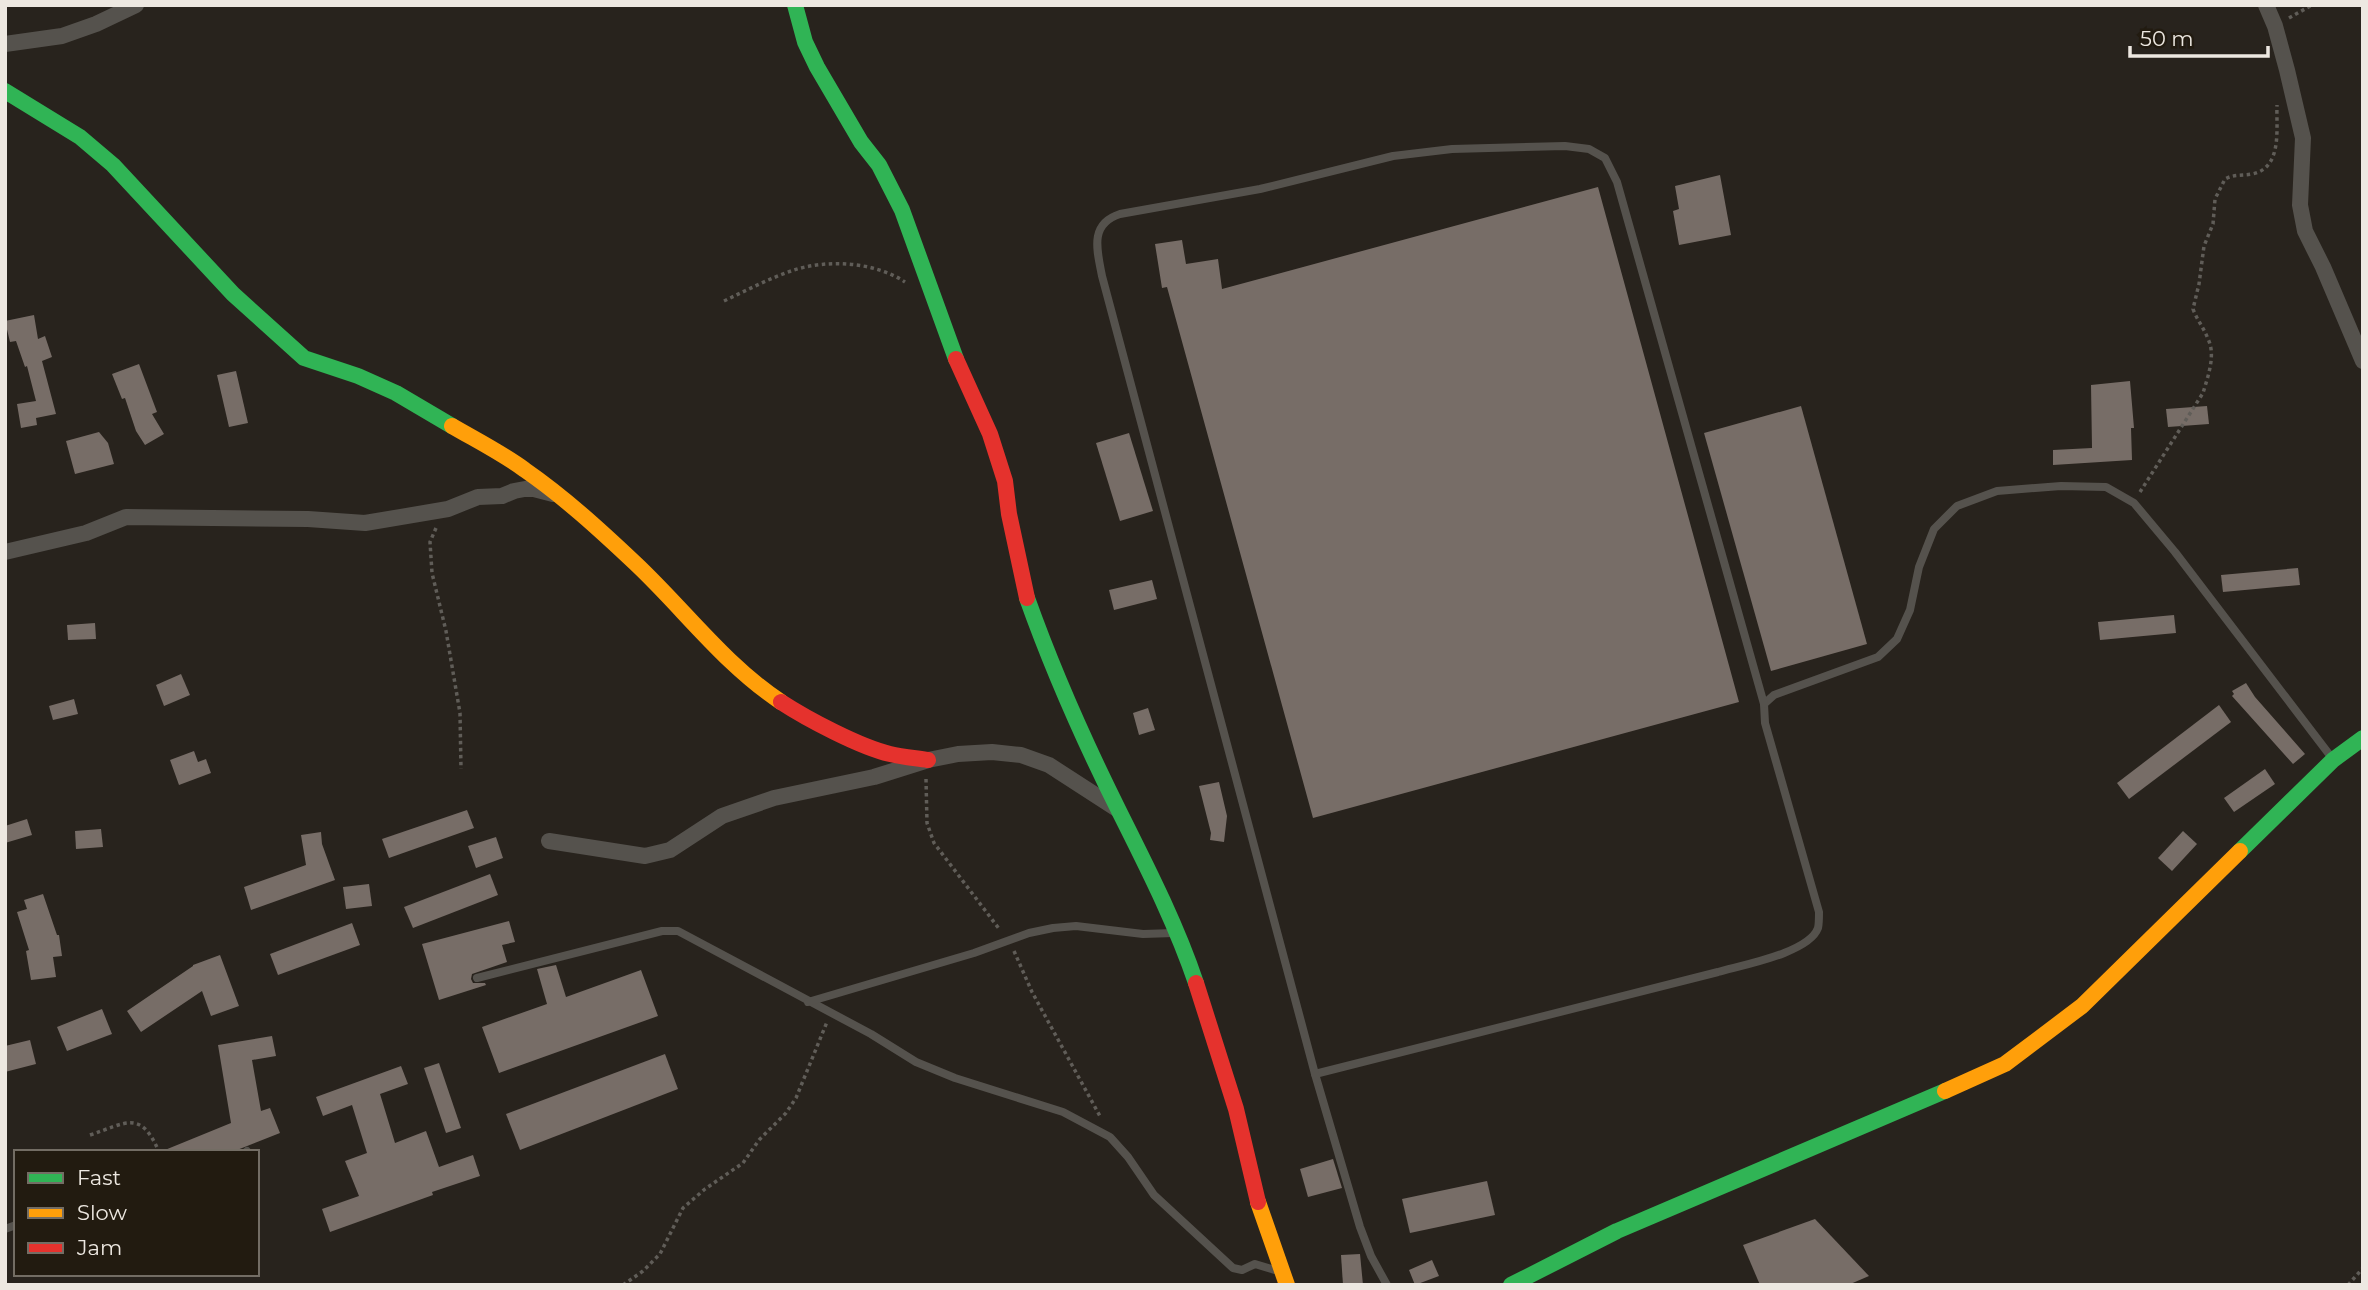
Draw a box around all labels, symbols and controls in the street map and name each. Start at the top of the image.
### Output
scale bar [2130,14,2268,58]
text: 50 m [2140,26,2194,51]
legend [14,1150,259,1276]
text: Fast [77,1165,121,1190]
text: Slow [77,1200,127,1225]
text: Jam [76,1235,122,1260]

